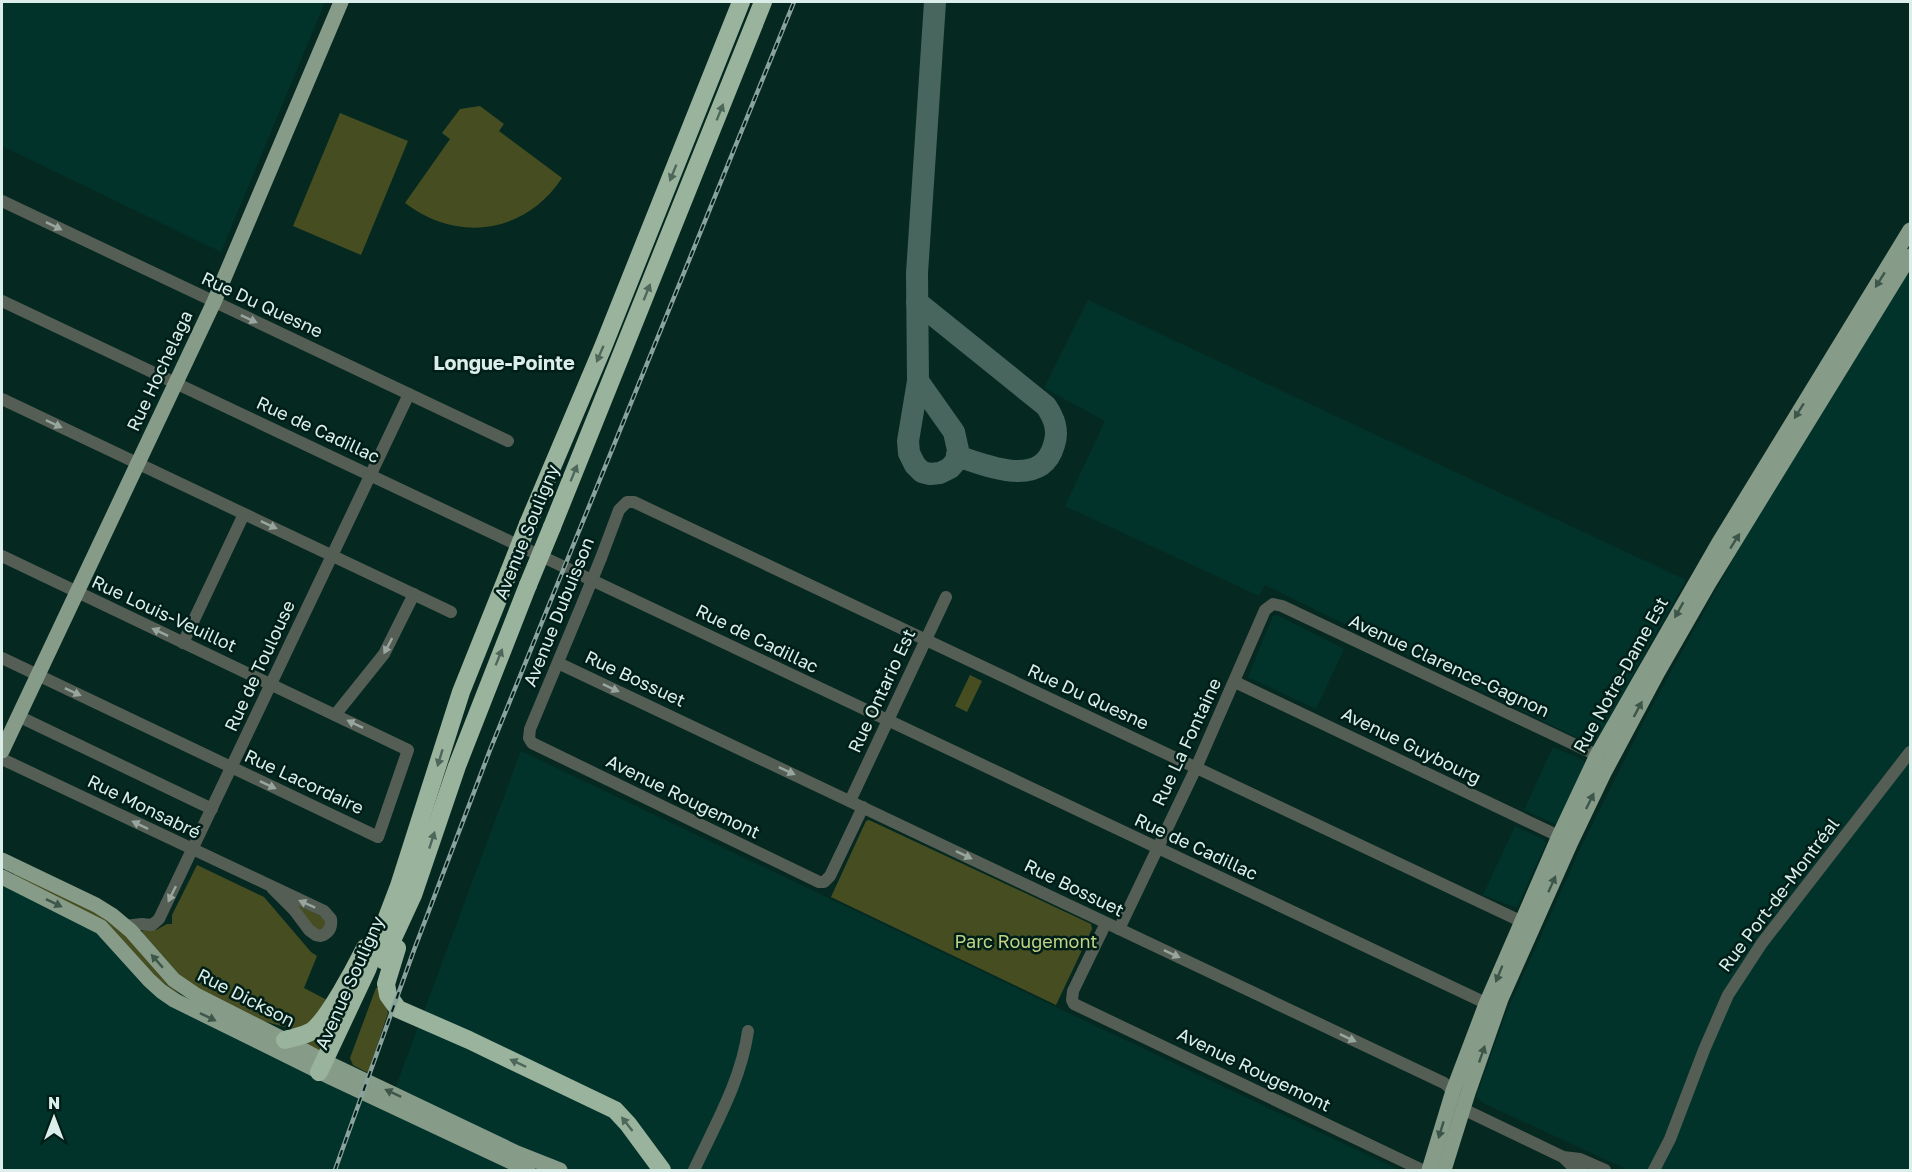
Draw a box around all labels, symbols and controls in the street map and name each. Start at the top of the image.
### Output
one-way arrow [715,102,725,120]
one-way arrow [668,164,678,182]
one-way arrow [46,222,63,231]
street label: Rue Du Quesne [198,266,327,342]
one-way arrow [1874,272,1885,288]
one-way arrow [642,283,652,301]
street label: Rue Hochelaga [122,307,197,434]
one-way arrow [241,314,259,324]
one-way arrow [595,345,605,363]
district label: Longue-Pointe [433,350,575,374]
street label: Rue de Cadillac [253,391,384,467]
one-way arrow [1794,403,1805,419]
one-way arrow [46,419,63,428]
street label: Avenue Souligny [489,461,563,602]
one-way arrow [570,464,579,482]
one-way arrow [260,520,278,530]
one-way arrow [1730,533,1741,549]
street label: Avenue Dubuisson [518,534,598,690]
street label: Rue Louis-Veuillot [89,570,240,656]
street label: Rue Notre-Dame Est [1568,593,1672,756]
street label: Rue de Toulouse [219,596,299,735]
street label: Rue de Cadillac [693,599,822,677]
one-way arrow [1674,602,1685,618]
street label: Avenue Clarence-Gagnon [1346,609,1553,721]
street label: Rue Ontario Est [843,625,919,756]
one-way arrow [152,627,169,636]
one-way arrow [383,638,393,655]
street label: Rue Bossuet [582,645,689,711]
one-way arrow [495,648,504,666]
street label: Rue Du Quesne [1024,658,1153,734]
street label: Rue La Fontaine [1147,674,1225,809]
one-way arrow [602,683,620,693]
one-way arrow [65,687,82,696]
one-way arrow [1633,701,1643,718]
street label: Avenue Guybourg [1338,702,1485,788]
one-way arrow [347,720,364,729]
street label: Rue Lacordaire [241,744,368,818]
one-way arrow [435,749,444,767]
street label: Avenue Rougemont [603,749,764,843]
one-way arrow [779,767,796,776]
street label: Rue Monsabré [84,769,205,843]
one-way arrow [260,780,277,789]
one-way arrow [1586,793,1595,810]
street label: Rue de Cadillac [1131,808,1262,884]
street label: Rue Port-de-Montréal [1713,813,1843,976]
one-way arrow [131,820,148,829]
one-way arrow [428,831,437,849]
one-way arrow [955,850,972,859]
street label: Rue Bossuet [1021,854,1128,921]
one-way arrow [1547,876,1556,893]
one-way arrow [167,885,176,902]
one-way arrow [46,898,63,907]
one-way arrow [299,899,316,908]
street label: Avenue Souligny [310,912,388,1053]
park label: Parc Rougemont [954,930,1098,952]
one-way arrow [1164,950,1181,959]
one-way arrow [151,954,164,969]
street label: Rue Dickson [194,963,299,1031]
one-way arrow [1494,965,1503,982]
one-way arrow [200,1013,217,1022]
street label: Avenue Rougemont [1174,1022,1335,1116]
one-way arrow [1340,1033,1357,1042]
one-way arrow [1477,1045,1487,1063]
one-way arrow [509,1059,526,1068]
north arrow [24,1088,84,1148]
one-way arrow [384,1088,402,1098]
text: N [48,1093,60,1113]
one-way arrow [622,1116,634,1131]
one-way arrow [1436,1121,1445,1139]

